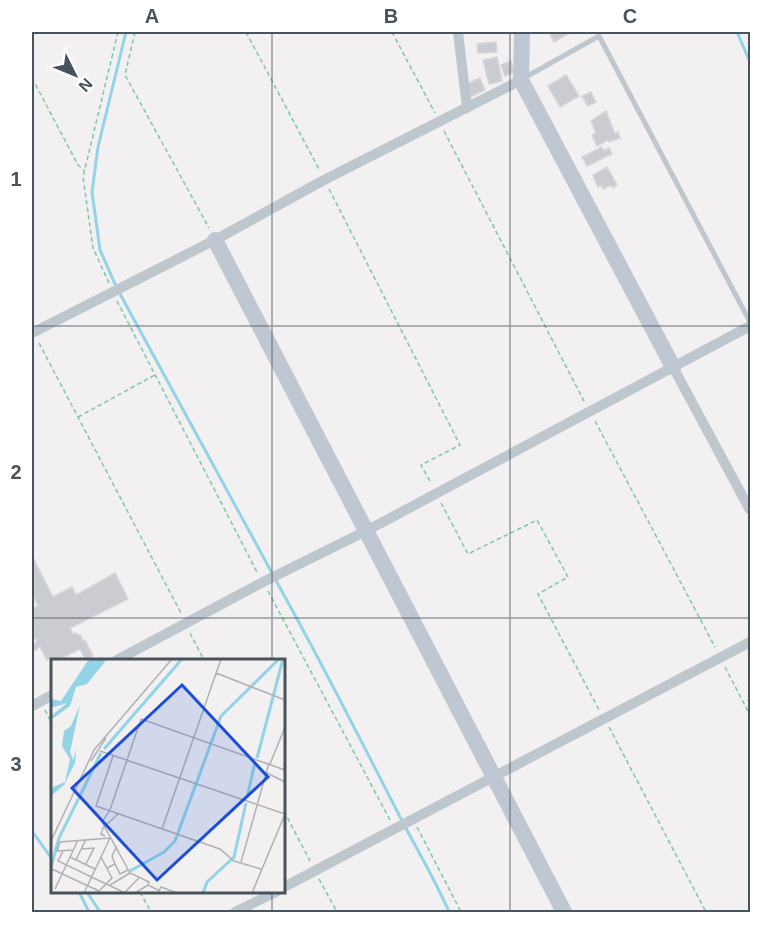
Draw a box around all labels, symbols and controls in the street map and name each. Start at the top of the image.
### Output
text: A [145,5,159,27]
text: B [384,5,398,27]
text: C [623,5,637,27]
north arrow [45,45,105,105]
text: N [75,75,96,95]
text: 1 [10,168,22,190]
text: 2 [10,461,22,483]
inset map [51,659,285,893]
text: 3 [10,753,22,775]

